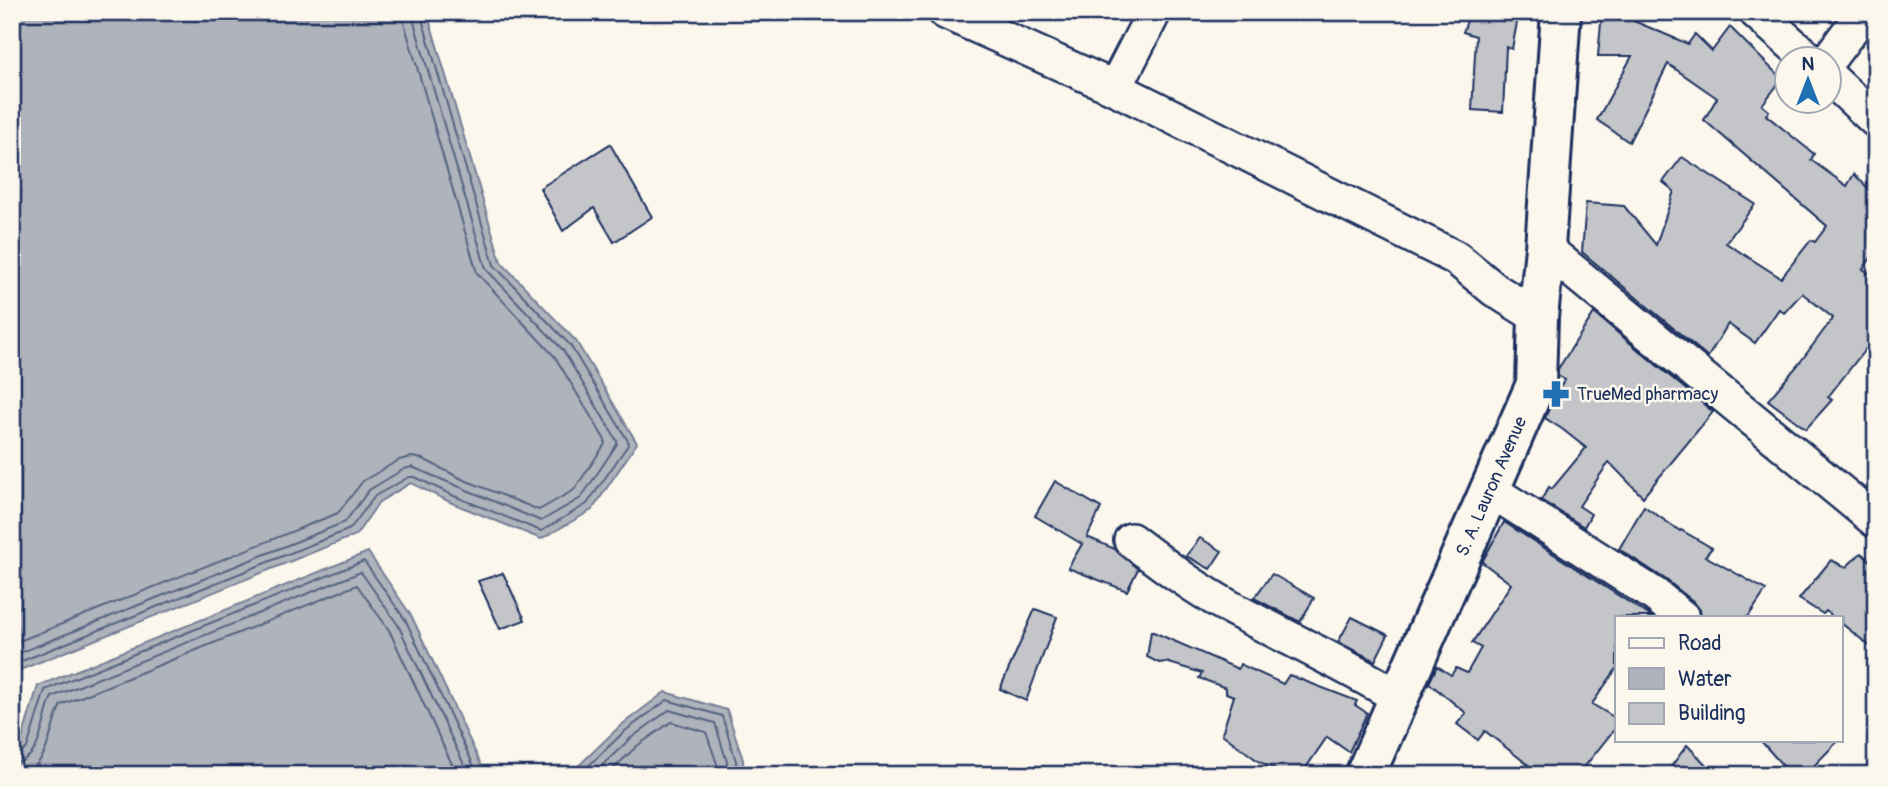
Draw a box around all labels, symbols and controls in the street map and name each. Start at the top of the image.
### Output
north arrow [1772,46,1842,116]
text: N [1802,52,1815,76]
pharmacy icon: TrueMed pharmacy [1541,379,1571,409]
place label: TrueMed pharmacy [1577,383,1719,406]
street label: S. A. Lauron Avenue [1451,413,1532,560]
legend [1615,616,1842,742]
text: Road [1678,630,1722,657]
text: Water [1678,666,1732,693]
text: Building [1678,700,1745,727]

